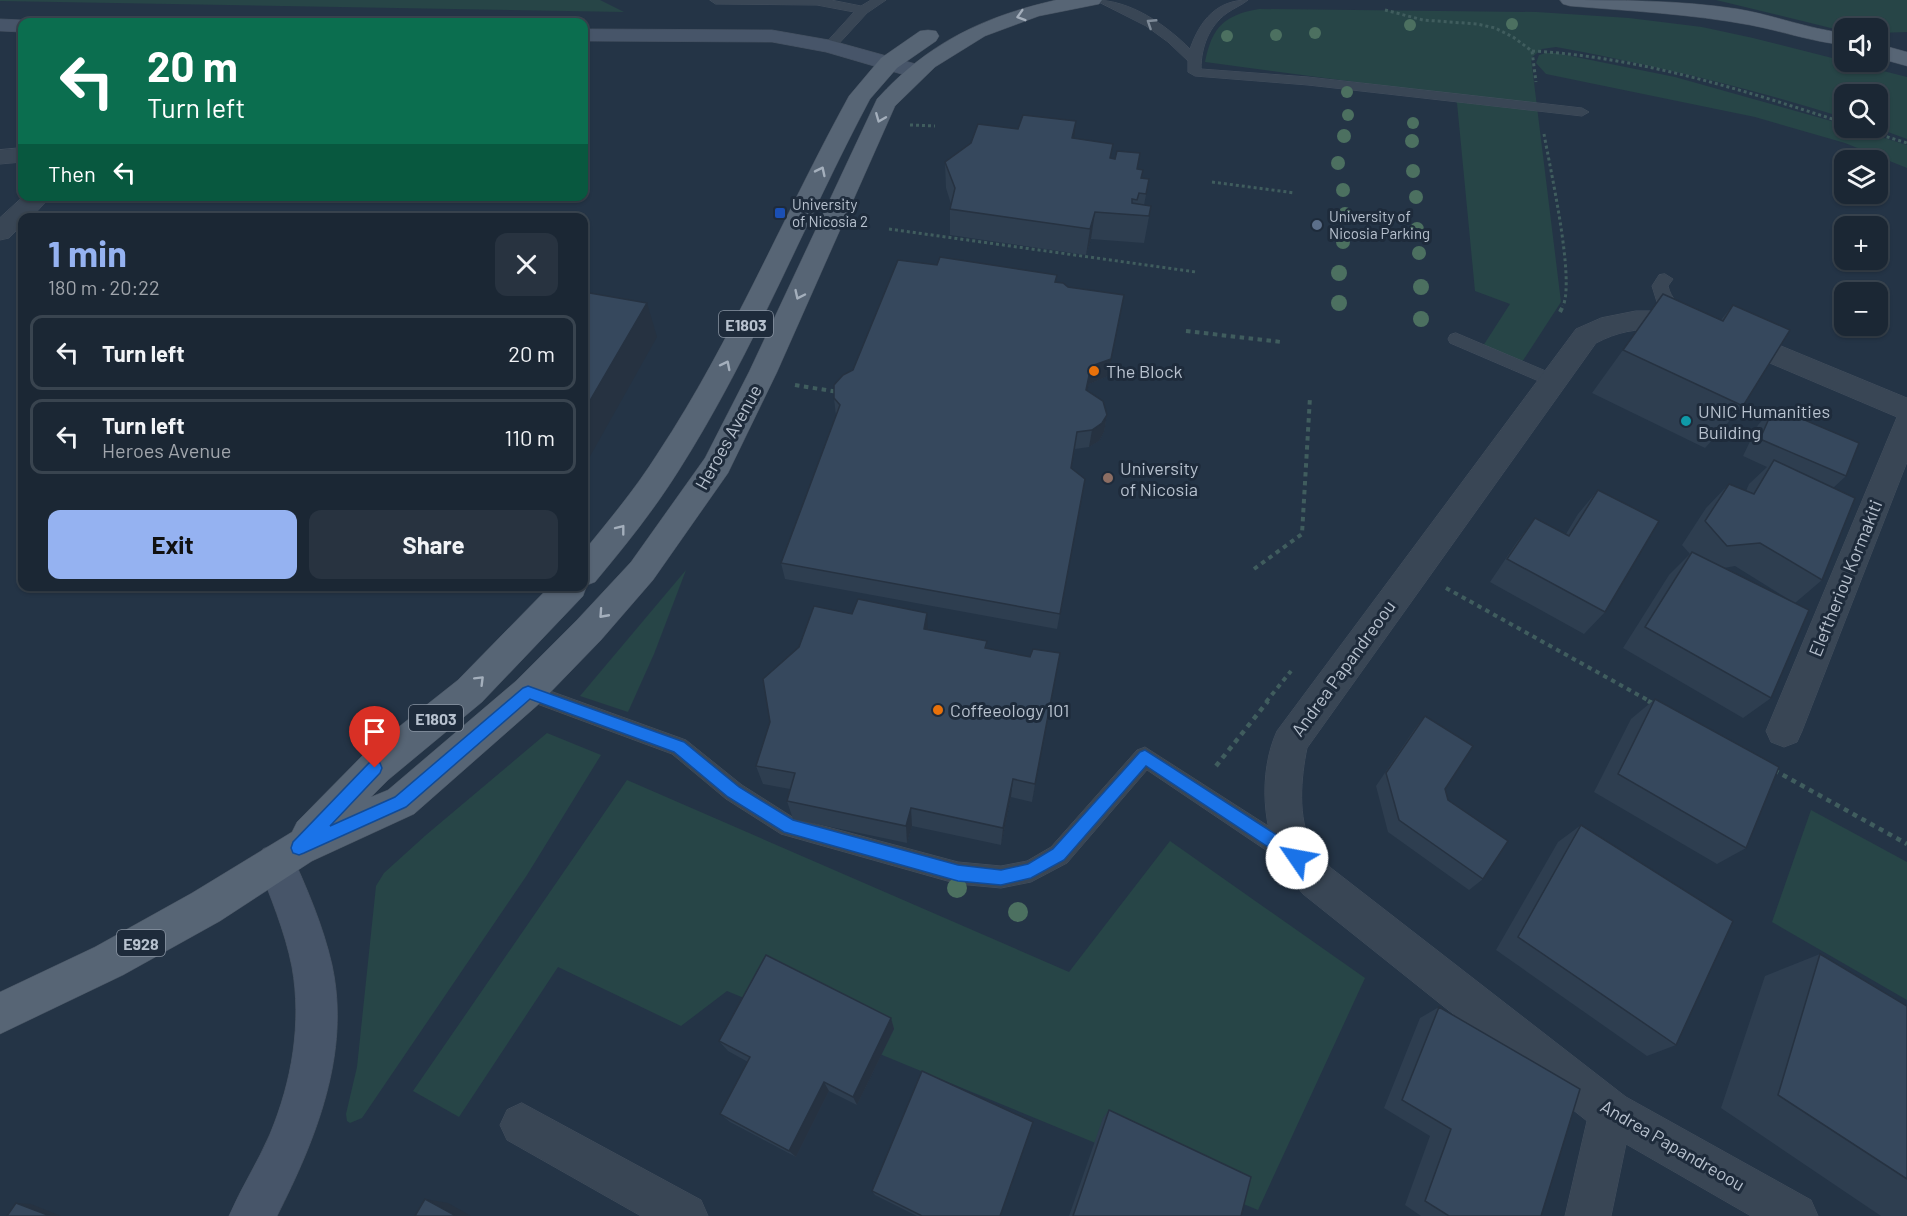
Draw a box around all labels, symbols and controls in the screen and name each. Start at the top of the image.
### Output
one-way arrow [1016,9,1027,21]
map controls [1834,18,1888,336]
button: sound [1834,18,1888,72]
one-way arrow [1147,19,1158,30]
text: 20 m [147,40,238,90]
icon: left [48,42,126,120]
button: search [1834,84,1888,138]
text: Turn left [147,91,245,123]
one-way arrow [875,111,887,122]
button: layers [1834,150,1888,204]
icon: left [108,156,141,189]
text: Then [48,160,96,186]
one-way arrow [814,166,826,177]
place label: University of Nicosia 2 [792,195,868,230]
marker: University of Nicosia 2 [773,206,787,220]
place label: University of Nicosia Parking [1329,207,1430,242]
button: + [1834,216,1888,270]
marker: University of Nicosia Parking [1310,218,1324,232]
text: 1 min [48,231,127,274]
button: close [495,233,558,296]
text: 180 m · 20:22 [48,275,160,299]
button: − [1834,282,1888,336]
one-way arrow [794,288,806,299]
road number: E1803 [719,311,773,337]
icon: left [51,336,84,369]
text: Turn left [102,340,185,366]
text: 20 m [508,340,555,366]
one-way arrow [719,360,731,371]
place label: The Block [1106,360,1183,382]
marker: The Block [1087,364,1101,378]
street label: Heroes Avenue [690,381,766,493]
place label: UNIC Humanities Building [1698,400,1830,443]
text: Turn left [102,412,185,438]
marker: UNIC Humanities Building [1679,414,1693,428]
icon: left [51,420,84,453]
text: 110 m [505,424,555,450]
text: Heroes Avenue [102,438,231,462]
place label: University of Nicosia [1120,457,1198,500]
marker: University of Nicosia [1101,471,1115,485]
street label: Eleftheriou Kormakiti [1804,497,1886,659]
button: Exit [48,510,297,579]
button: Share [309,510,558,579]
one-way arrow [614,525,625,536]
street label: Andrea Papandreoou [1286,596,1400,740]
one-way arrow [599,608,610,618]
one-way arrow [473,677,484,688]
place label: Coffeeology 101 [950,699,1069,721]
marker: Coffeeology 101 [931,703,945,717]
road number: E1803 [409,705,463,731]
pin [349,706,400,768]
icon: arrive [358,715,391,748]
position arrow [1265,826,1329,890]
road number: E928 [117,930,165,956]
street label: Andrea Papandreoou [1597,1095,1749,1195]

